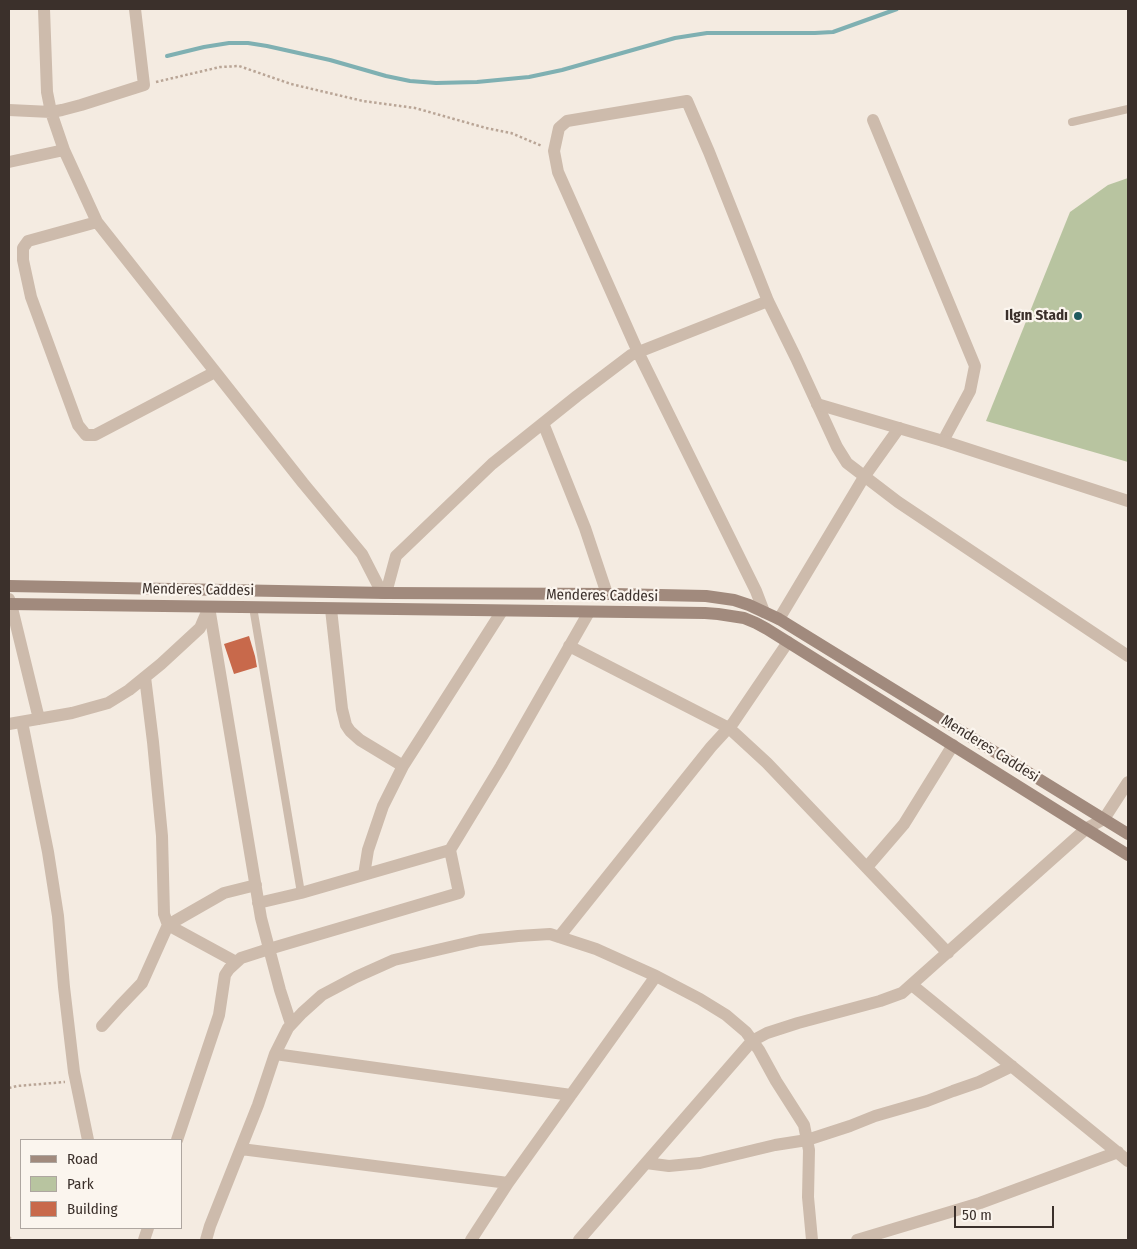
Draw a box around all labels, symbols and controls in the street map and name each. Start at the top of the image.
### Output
place label: Ilgın Stadı [1005,307,1068,325]
marker: Ilgın Stadı [1072,310,1084,322]
street label: Menderes Caddesi [142,580,254,600]
street label: Menderes Caddesi [546,586,658,606]
street label: Menderes Caddesi [938,712,1042,786]
legend [20,1139,182,1229]
text: Road [67,1150,98,1168]
text: Park [67,1175,94,1193]
scale bar [957,1196,1057,1228]
text: Building [67,1200,118,1218]
text: 50 m [962,1206,992,1224]

